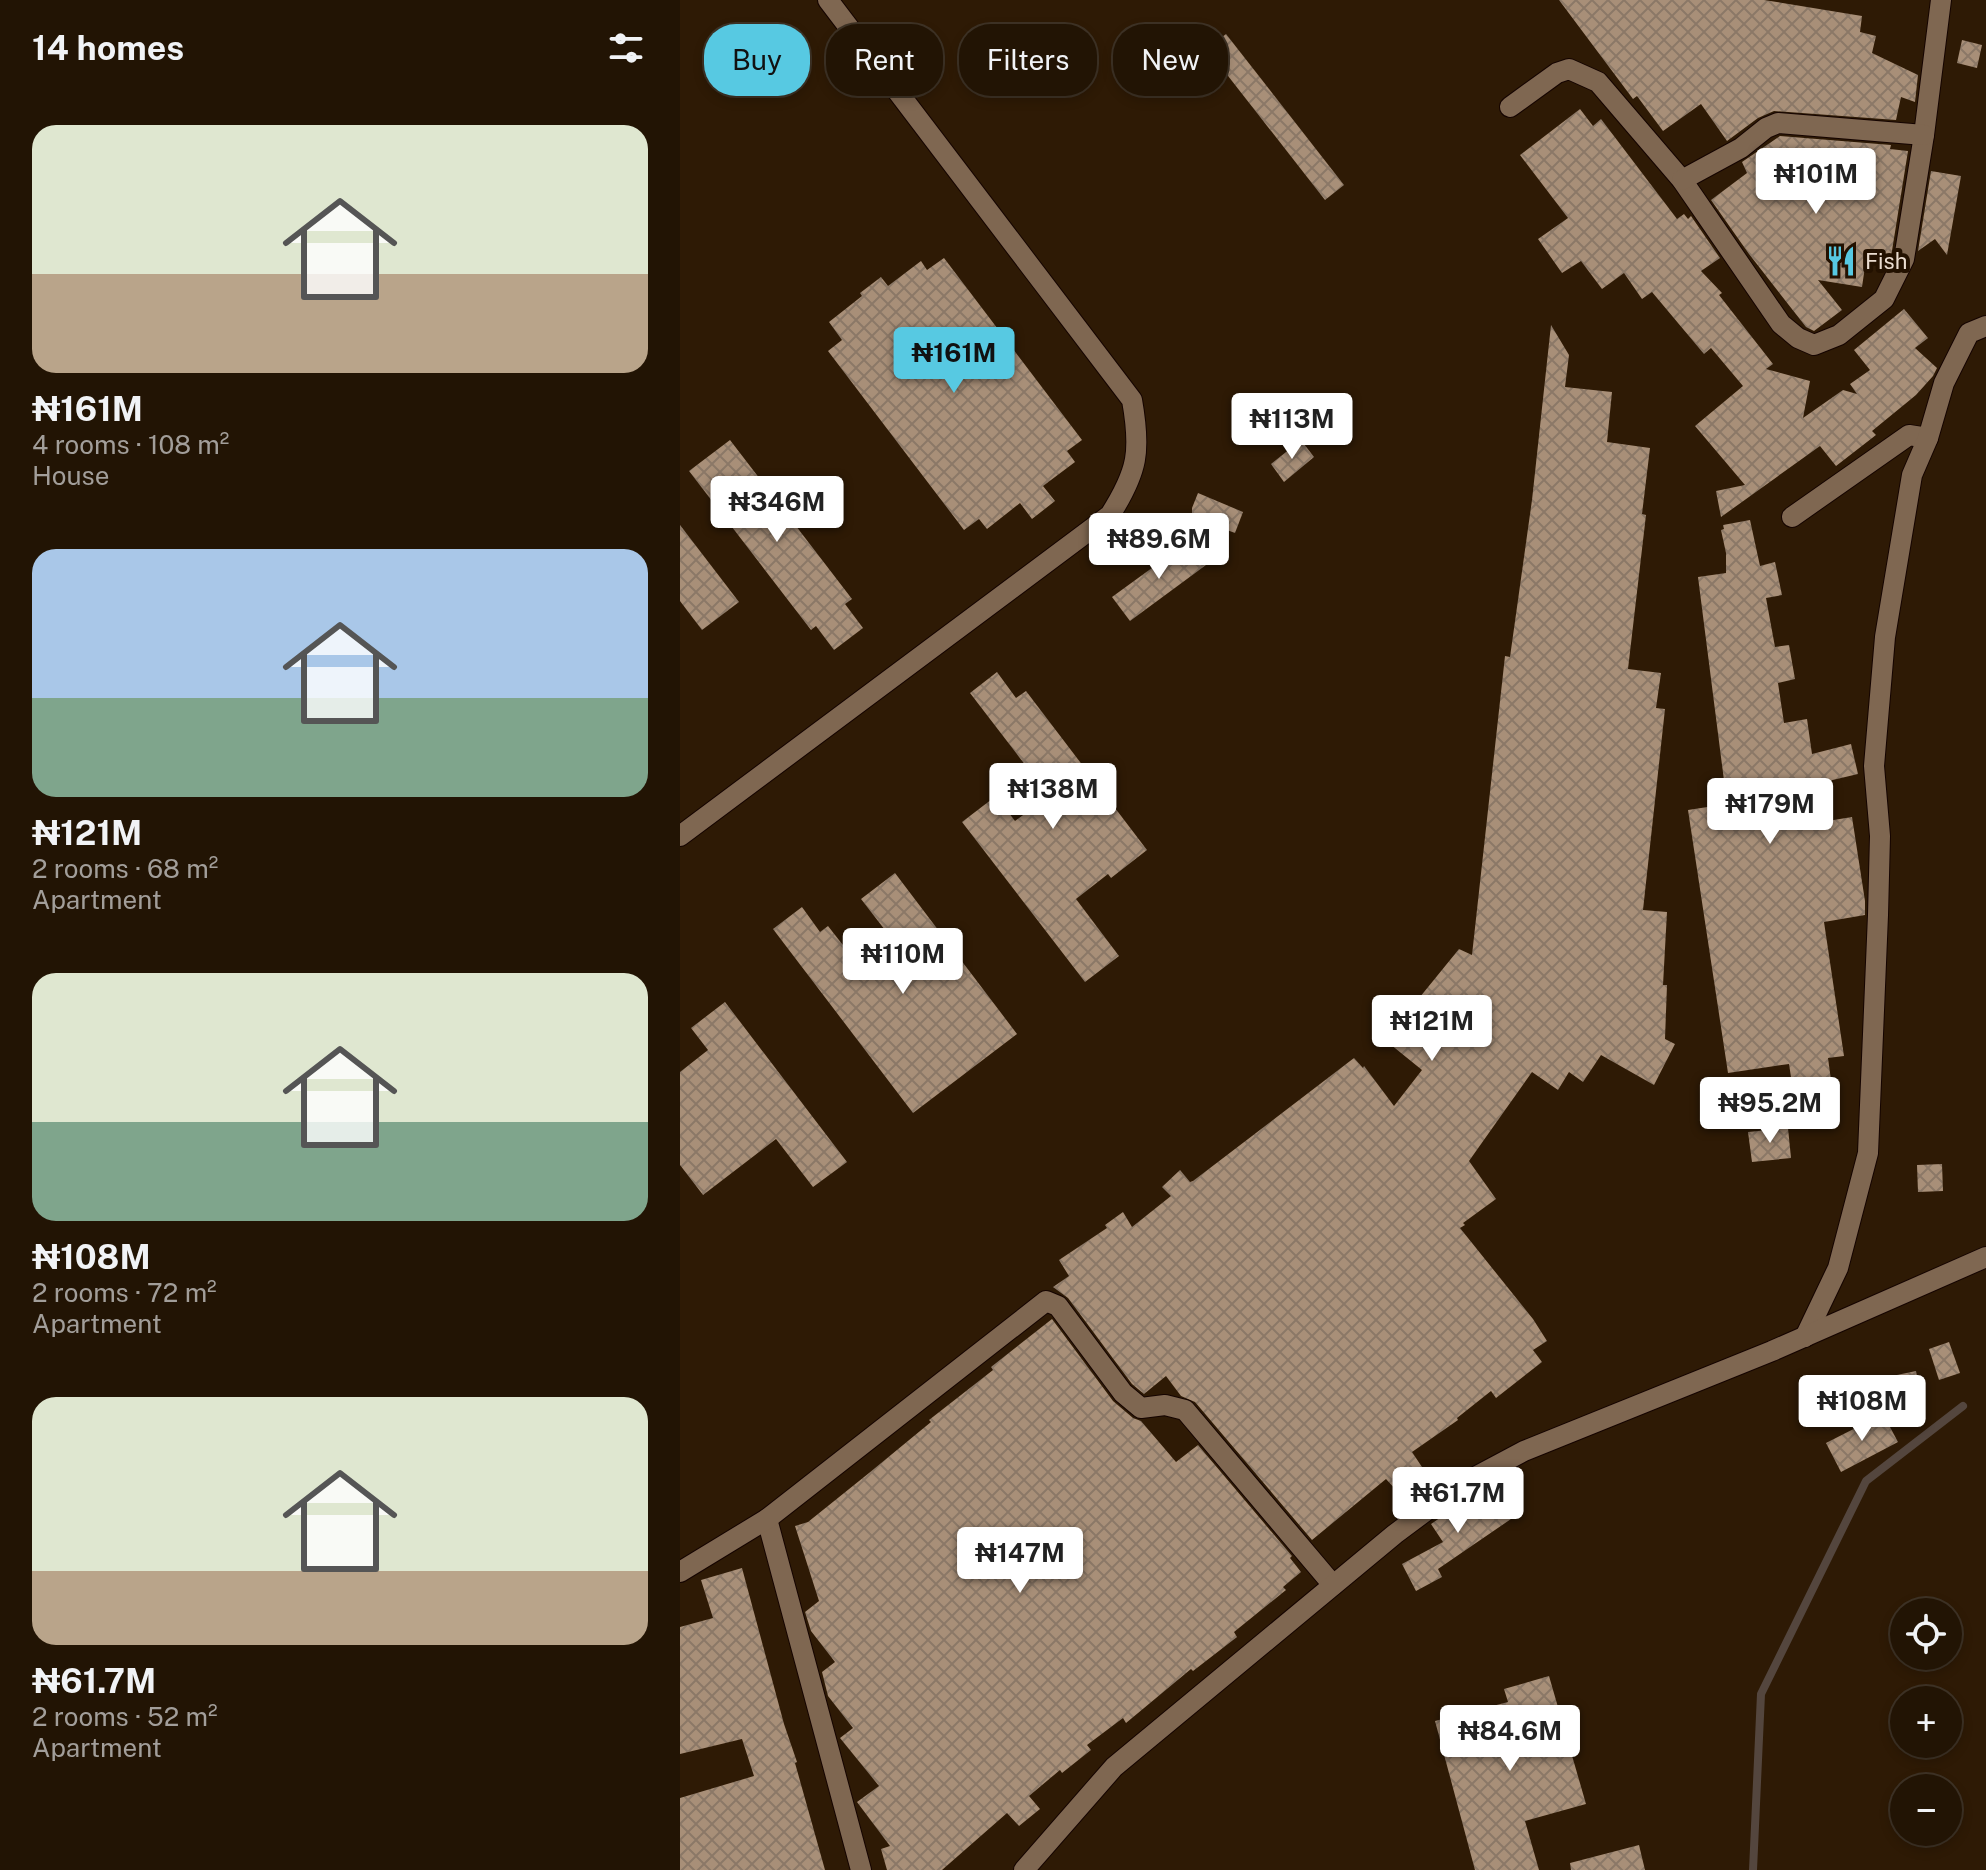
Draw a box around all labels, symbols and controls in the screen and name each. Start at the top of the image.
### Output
chip: Buy [704,24,810,96]
chip: Rent [826,24,943,96]
chip: Filters [959,24,1097,96]
chip: New [1113,24,1228,96]
icon: filters [604,26,648,70]
text: 14 homes [32,28,184,68]
pin: ₦101M [1760,148,1872,216]
text: ₦101M [1774,158,1858,189]
icon: home [268,177,412,321]
restaurant icon: Fish [1824,244,1858,278]
place label: Fish [1865,248,1907,274]
pin: ₦161M [898,327,1010,395]
text: ₦161M [912,337,996,368]
text: ₦161M [32,389,143,429]
pin: ₦113M [1236,393,1348,461]
text: ₦113M [1250,403,1335,434]
text: 4 rooms · 108 m² [32,429,229,460]
text: House [32,460,109,491]
pin: ₦346M [721,476,833,544]
text: ₦346M [729,486,825,517]
pin: ₦89.6M [1094,513,1224,581]
text: ₦89.6M [1107,523,1211,554]
icon: home [268,601,412,745]
pin: ₦138M [997,763,1109,831]
text: ₦138M [1007,773,1099,804]
pin: ₦179M [1714,778,1826,846]
text: ₦179M [1725,788,1815,819]
text: ₦121M [32,813,142,853]
text: 2 rooms · 68 m² [32,853,218,884]
text: Apartment [32,884,162,915]
pin: ₦110M [847,928,959,996]
text: ₦110M [861,938,945,969]
pin: ₦121M [1376,995,1488,1063]
text: ₦121M [1390,1005,1474,1036]
icon: home [268,1025,412,1169]
pin: ₦95.2M [1705,1077,1835,1145]
text: ₦95.2M [1718,1087,1822,1118]
text: ₦108M [32,1237,151,1277]
text: 2 rooms · 72 m² [32,1277,217,1308]
text: Apartment [32,1308,162,1339]
pin: ₦108M [1806,1375,1918,1443]
text: ₦108M [1817,1385,1907,1416]
icon: home [268,1449,412,1593]
pin: ₦61.7M [1393,1467,1523,1535]
text: ₦61.7M [1411,1477,1505,1508]
pin: ₦147M [964,1527,1076,1595]
text: ₦147M [975,1537,1065,1568]
map controls [1890,1598,1962,1846]
button: locate [1890,1598,1962,1670]
text: ₦61.7M [32,1661,156,1701]
button: + [1890,1686,1962,1758]
text: 2 rooms · 52 m² [32,1701,218,1732]
pin: ₦84.6M [1445,1705,1575,1773]
text: ₦84.6M [1458,1715,1562,1746]
text: Apartment [32,1732,162,1763]
button: − [1890,1774,1962,1846]

